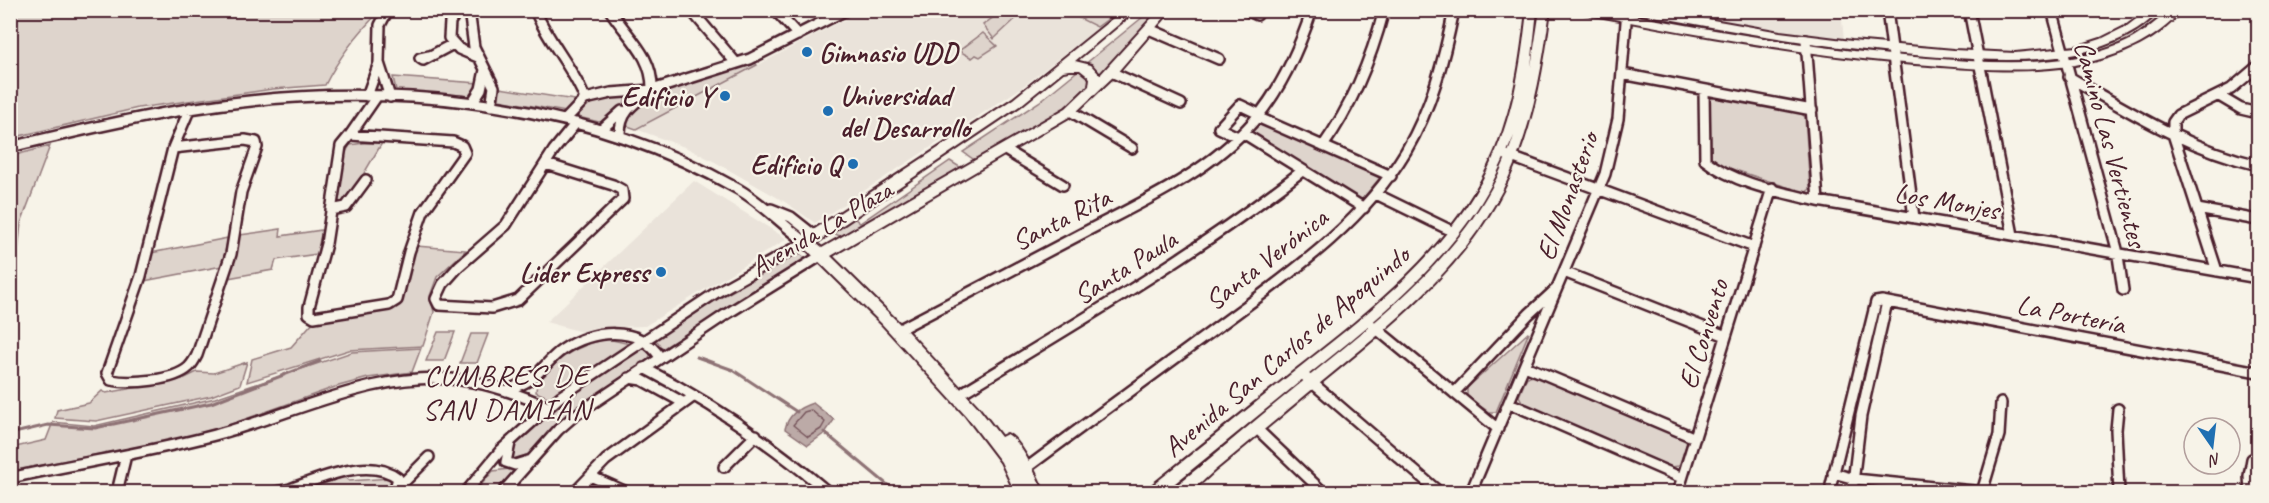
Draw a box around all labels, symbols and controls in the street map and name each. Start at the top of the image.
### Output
place label: Gimnasio UDD [819,35,960,70]
street label: Camino Las Vertientes [2067,37,2156,253]
marker: Gimnasio UDD [800,45,814,59]
place label: Universidad del Desarrollo [840,78,973,145]
place label: Edificio Y [622,79,719,114]
marker: Edificio Y [718,89,732,103]
marker: Universidad del Desarrollo [821,104,835,118]
street label: El Monasterio [1528,124,1607,265]
place label: Edificio Q [750,147,845,182]
marker: Edificio Q [846,157,860,171]
street label: Avenida La Plaza [744,171,901,284]
street label: Los Monjes [1892,175,2004,228]
street label: Santa Rita [1006,179,1118,259]
street label: Santa Verónica [1198,199,1336,318]
street label: Santa Paula [1067,221,1185,312]
street label: Avenida San Carlos de Apoquindo [1156,236,1419,464]
place label: Lider Express [520,255,652,290]
marker: Lider Express [654,265,668,279]
street label: El Convento [1670,273,1737,393]
street label: La Portería [2014,286,2130,342]
district label: CUMBRES DE SAN DAMIÁN [423,356,595,428]
north arrow [2182,416,2242,476]
text: N [2205,449,2223,471]

